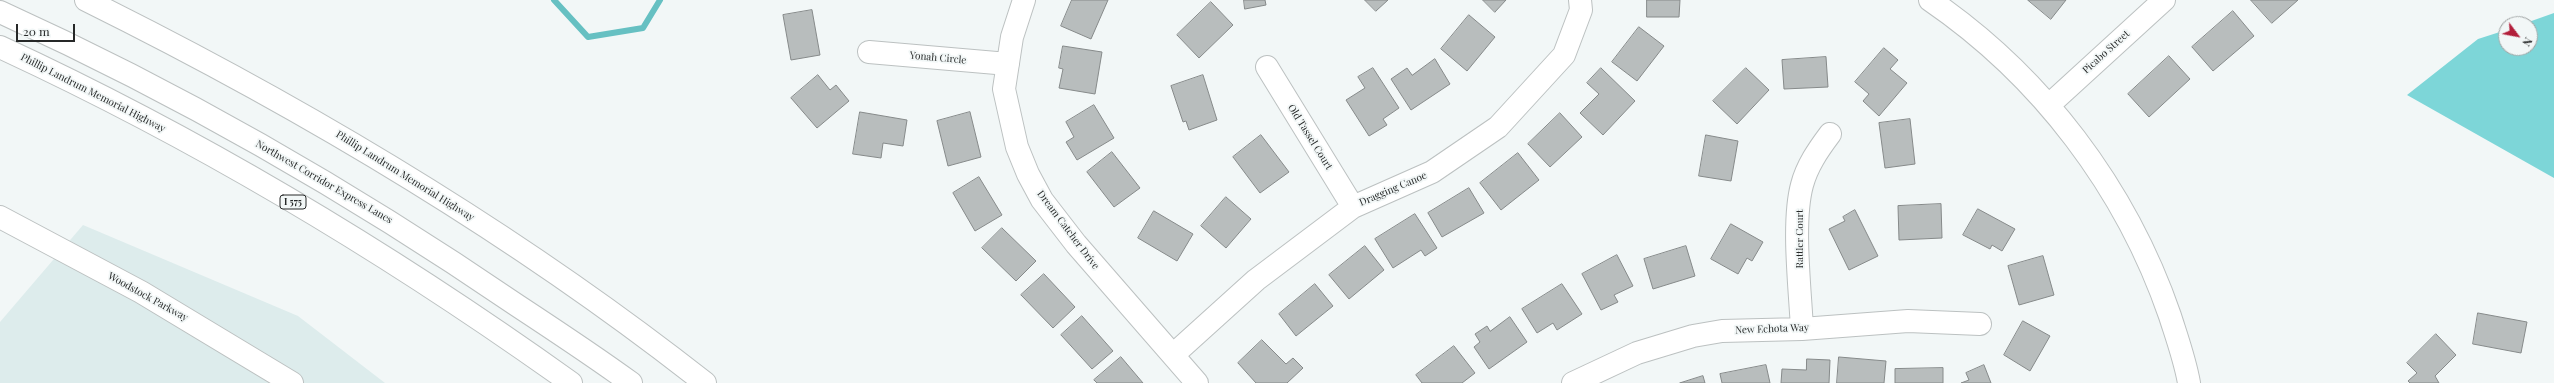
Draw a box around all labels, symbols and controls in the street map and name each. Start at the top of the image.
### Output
scale bar [18,16,77,42]
north arrow [2498,16,2538,56]
text: 20 m [23,23,50,39]
street label: Picabo Street [2080,28,2132,76]
text: N [2519,35,2536,49]
street label: Yonah Circle [909,50,967,66]
street label: Phillip Landrum Memorial Highway [19,51,167,135]
street label: Old Tassel Court [1285,102,1335,172]
street label: Phillip Landrum Memorial Highway [334,128,476,224]
street label: Northwest Corridor Express Lanes [253,138,395,226]
street label: Dragging Canoe [1357,169,1429,209]
street label: Dream Catcher Drive [1034,188,1102,272]
road number: I 575 [280,195,306,209]
street label: Rattler Court [1794,209,1806,269]
street label: Woodstock Parkway [106,270,190,324]
street label: New Echota Way [1735,322,1809,336]

